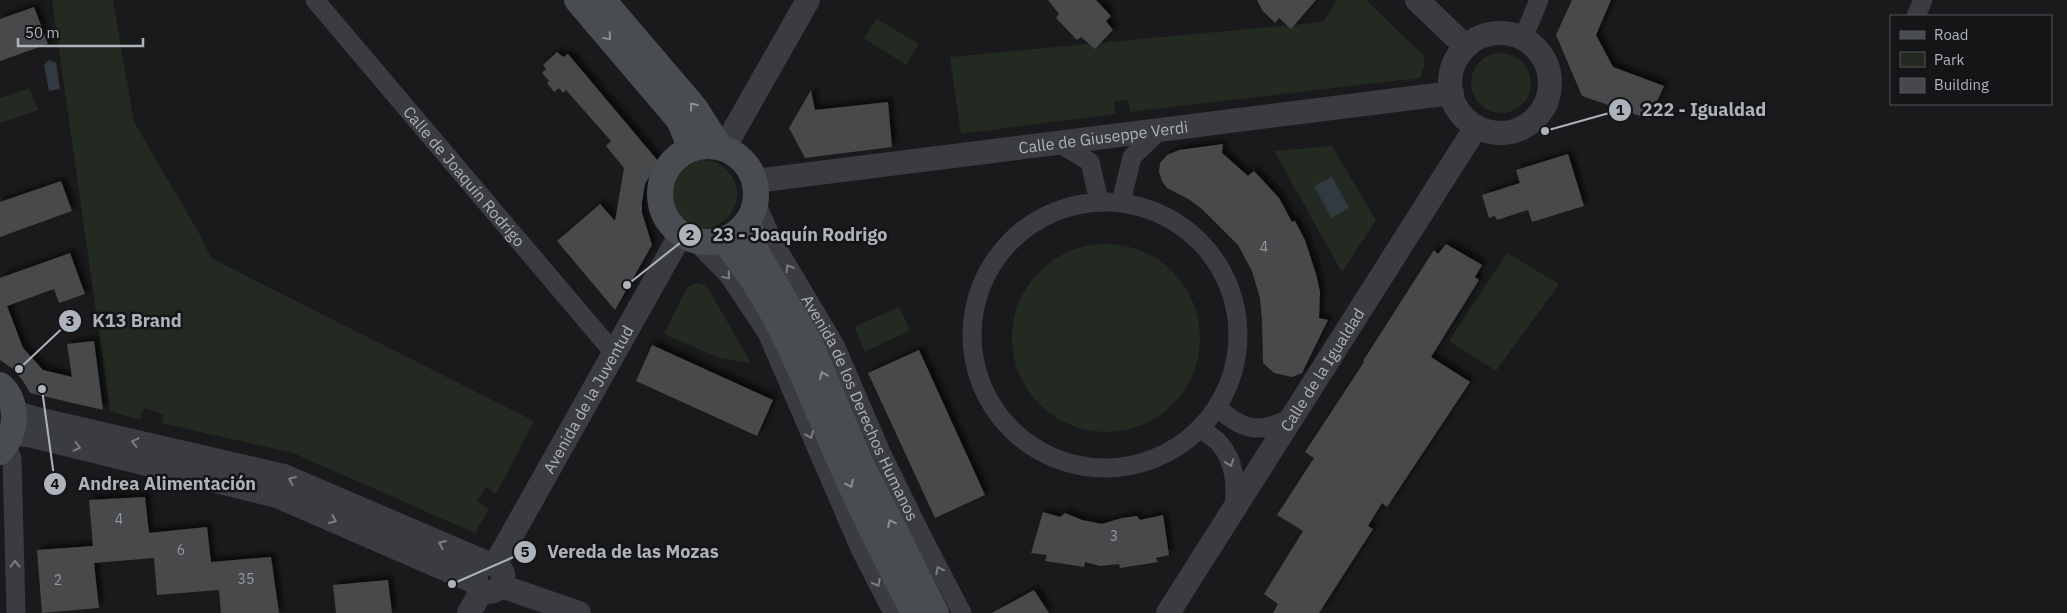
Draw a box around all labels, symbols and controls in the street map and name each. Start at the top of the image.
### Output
scale bar [18,15,142,47]
legend [1890,15,2052,105]
text: 50 m [25,23,60,42]
text: Road [1934,25,1969,44]
one-way arrow [603,32,612,41]
text: Park [1934,50,1964,69]
text: Building [1934,75,1989,94]
callout: 222 - Igualdad [1607,93,1777,126]
text: 222 - Igualdad [1642,98,1766,121]
text: 1 [1615,100,1625,119]
street label: Calle de Joaquín Rodrigo [399,102,529,251]
one-way arrow [690,102,699,112]
street label: Calle de Giuseppe Verdi [1017,116,1189,158]
callout: 23 - Joaquín Rodrigo [678,218,898,251]
text: 23 - Joaquín Rodrigo [713,223,887,246]
text: 2 [685,225,695,244]
house number: 4 [1260,238,1268,256]
one-way arrow [786,265,796,274]
one-way arrow [722,270,731,279]
street label: Avenida de los Derechos Humanos [797,291,923,524]
callout: K13 Brand [57,304,191,337]
street label: Calle de la Igualdad [1276,304,1369,435]
text: K13 Brand [92,309,182,332]
text: 3 [65,311,75,330]
street label: Avenida de la Juventud [539,322,638,477]
one-way arrow [819,371,830,380]
one-way arrow [803,430,814,439]
one-way arrow [130,437,139,448]
one-way arrow [72,441,81,452]
one-way arrow [1224,458,1234,467]
callout: Andrea Alimentación [43,467,266,500]
text: Andrea Alimentación [78,472,256,495]
text: 4 [50,474,60,493]
one-way arrow [289,476,297,486]
one-way arrow [844,479,854,488]
house number: 4 [115,510,123,528]
one-way arrow [328,514,337,525]
one-way arrow [887,519,897,528]
house number: 3 [1110,527,1118,545]
callout: Vereda de las Mozas [512,535,729,568]
one-way arrow [438,539,447,550]
text: Vereda de las Mozas [547,540,719,563]
house number: 6 [177,541,185,559]
text: 5 [520,542,530,561]
one-way arrow [10,560,20,568]
one-way arrow [935,566,945,575]
house number: 35 [238,570,254,588]
house number: 2 [54,571,62,589]
one-way arrow [871,577,881,586]

